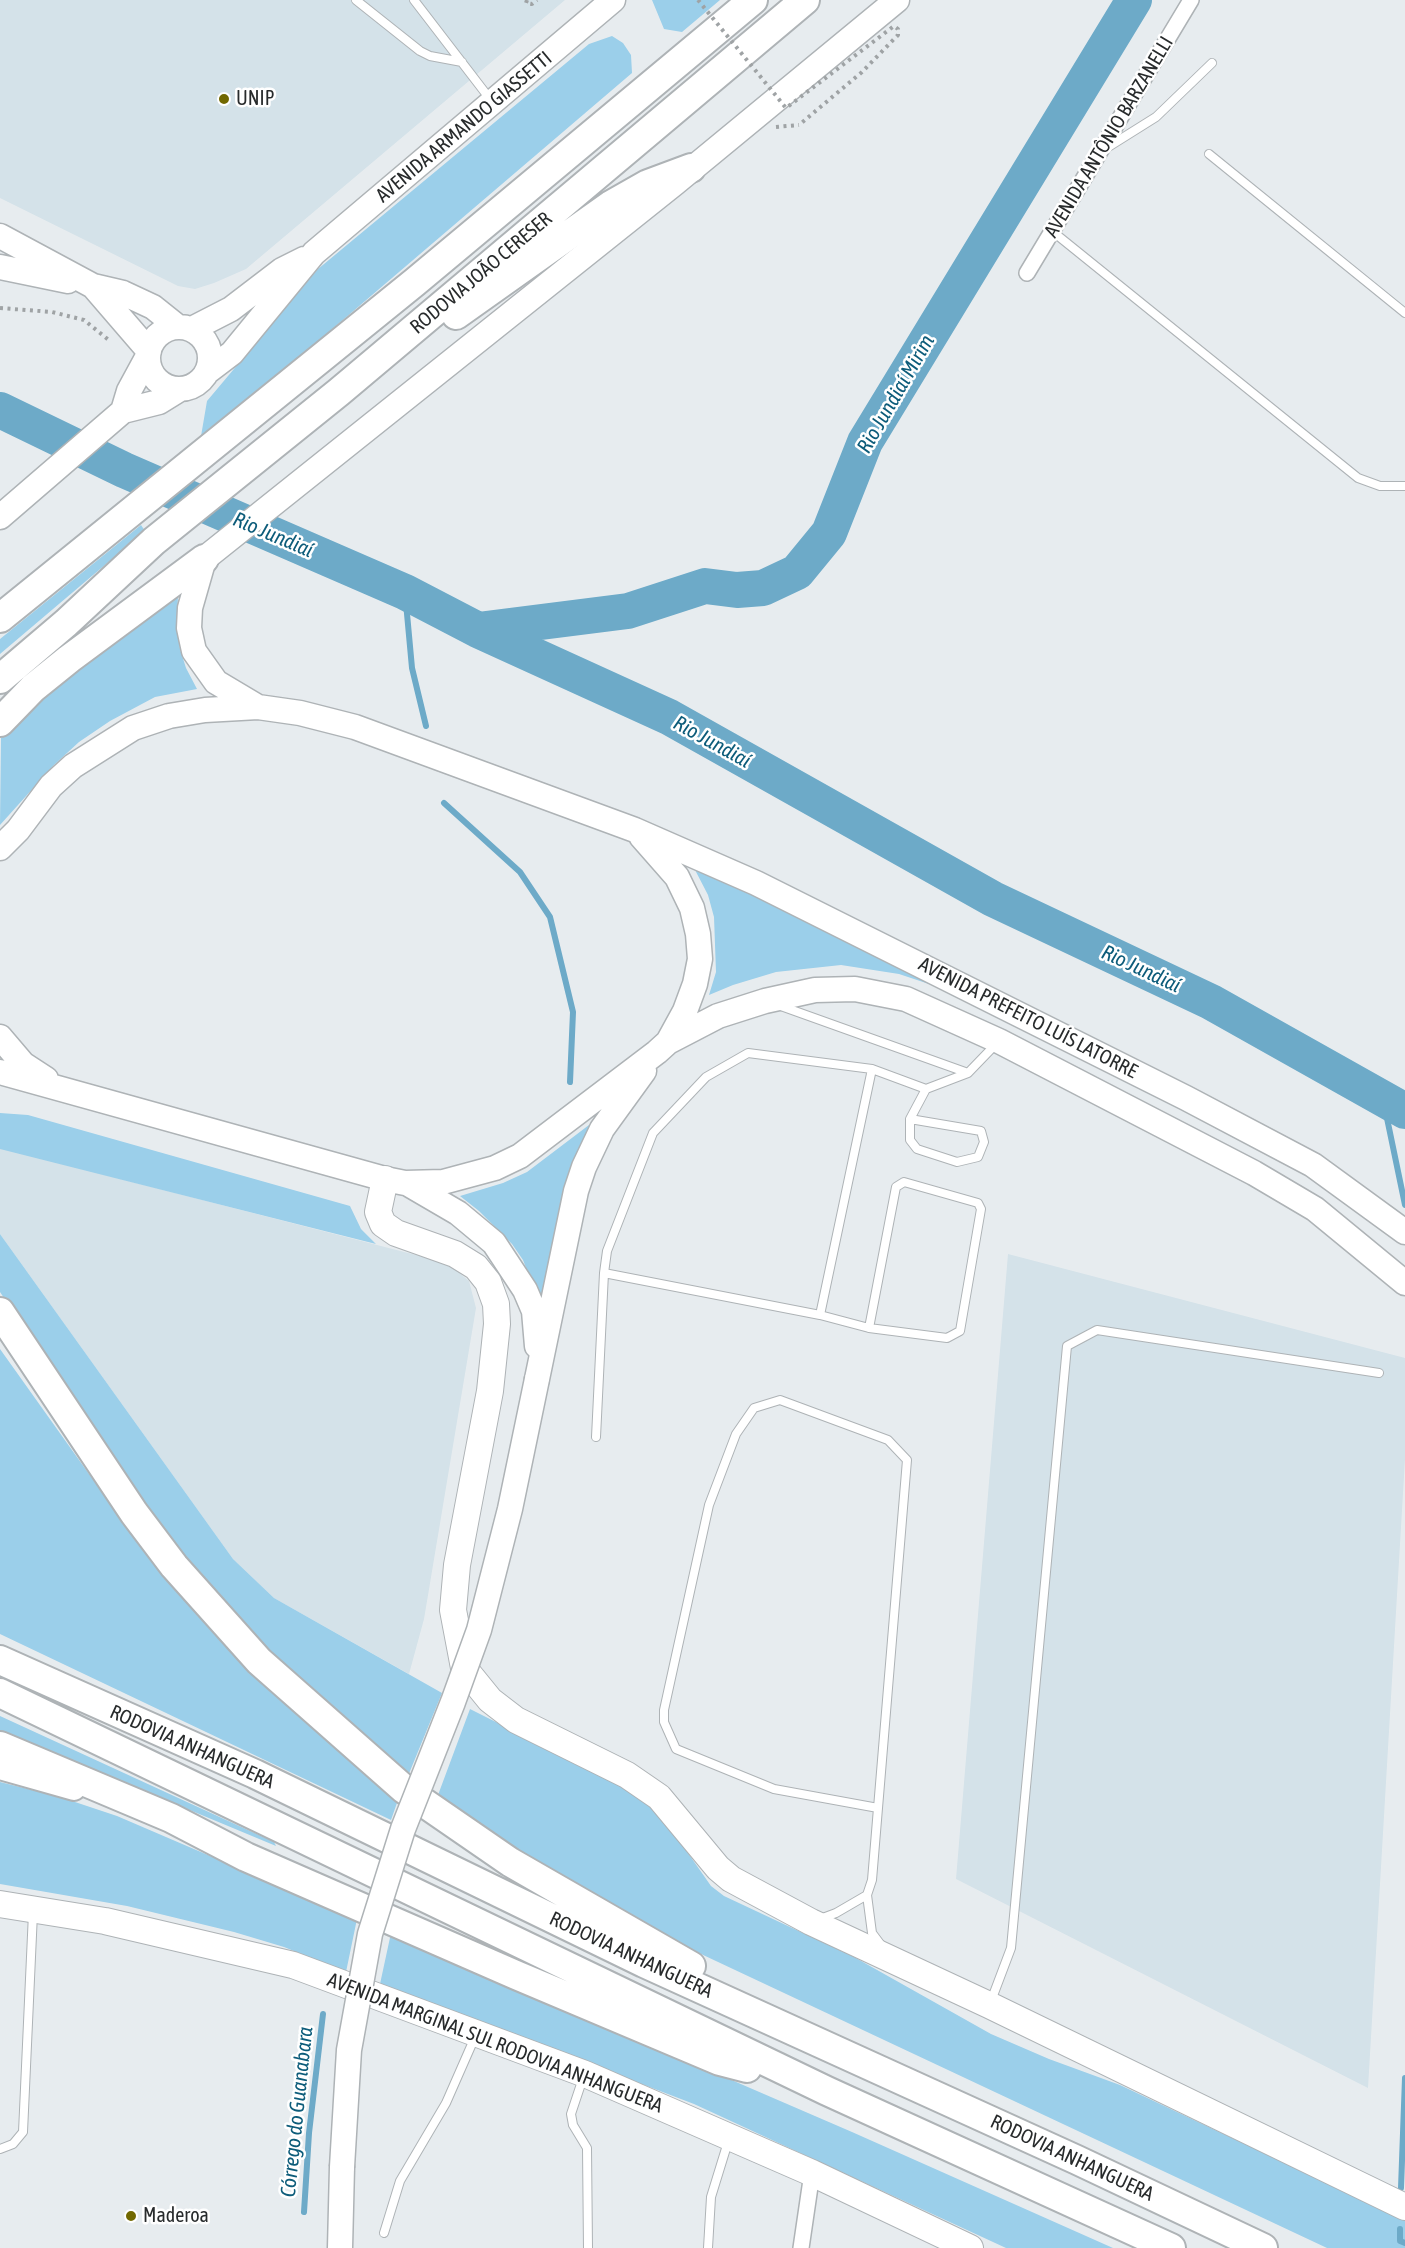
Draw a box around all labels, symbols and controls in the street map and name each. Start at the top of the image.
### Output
street label: AVENIDA ANTÔNIO BARZANELLI [1039,32,1179,242]
street label: AVENIDA ARMANDO GIASSETTI [371,46,557,208]
place label: UNIP [236,87,274,111]
marker: UNIP [217,92,231,106]
street label: RODOVIA JOÃO CERESER [406,207,556,339]
water label: Rio Jundiaí Mirim [852,330,940,458]
water label: Rio Jundiaí [229,507,317,563]
water label: Rio Jundiaí [669,710,755,774]
water label: Rio Jundiaí [1097,940,1185,998]
street label: AVENIDA PREFEITO LUÍS LATORRE [915,952,1141,1084]
street label: RODOVIA ANHANGUERA [106,1700,278,1794]
street label: RODOVIA ANHANGUERA [546,1907,716,2003]
street label: AVENIDA MARGINAL SUL RODOVIA ANHANGUERA [324,1968,666,2118]
water label: Córrego do Guanabara [276,2026,318,2198]
street label: RODOVIA ANHANGUERA [987,2110,1157,2206]
place label: Maderoa [143,2204,209,2228]
marker: Maderoa [124,2209,138,2223]

